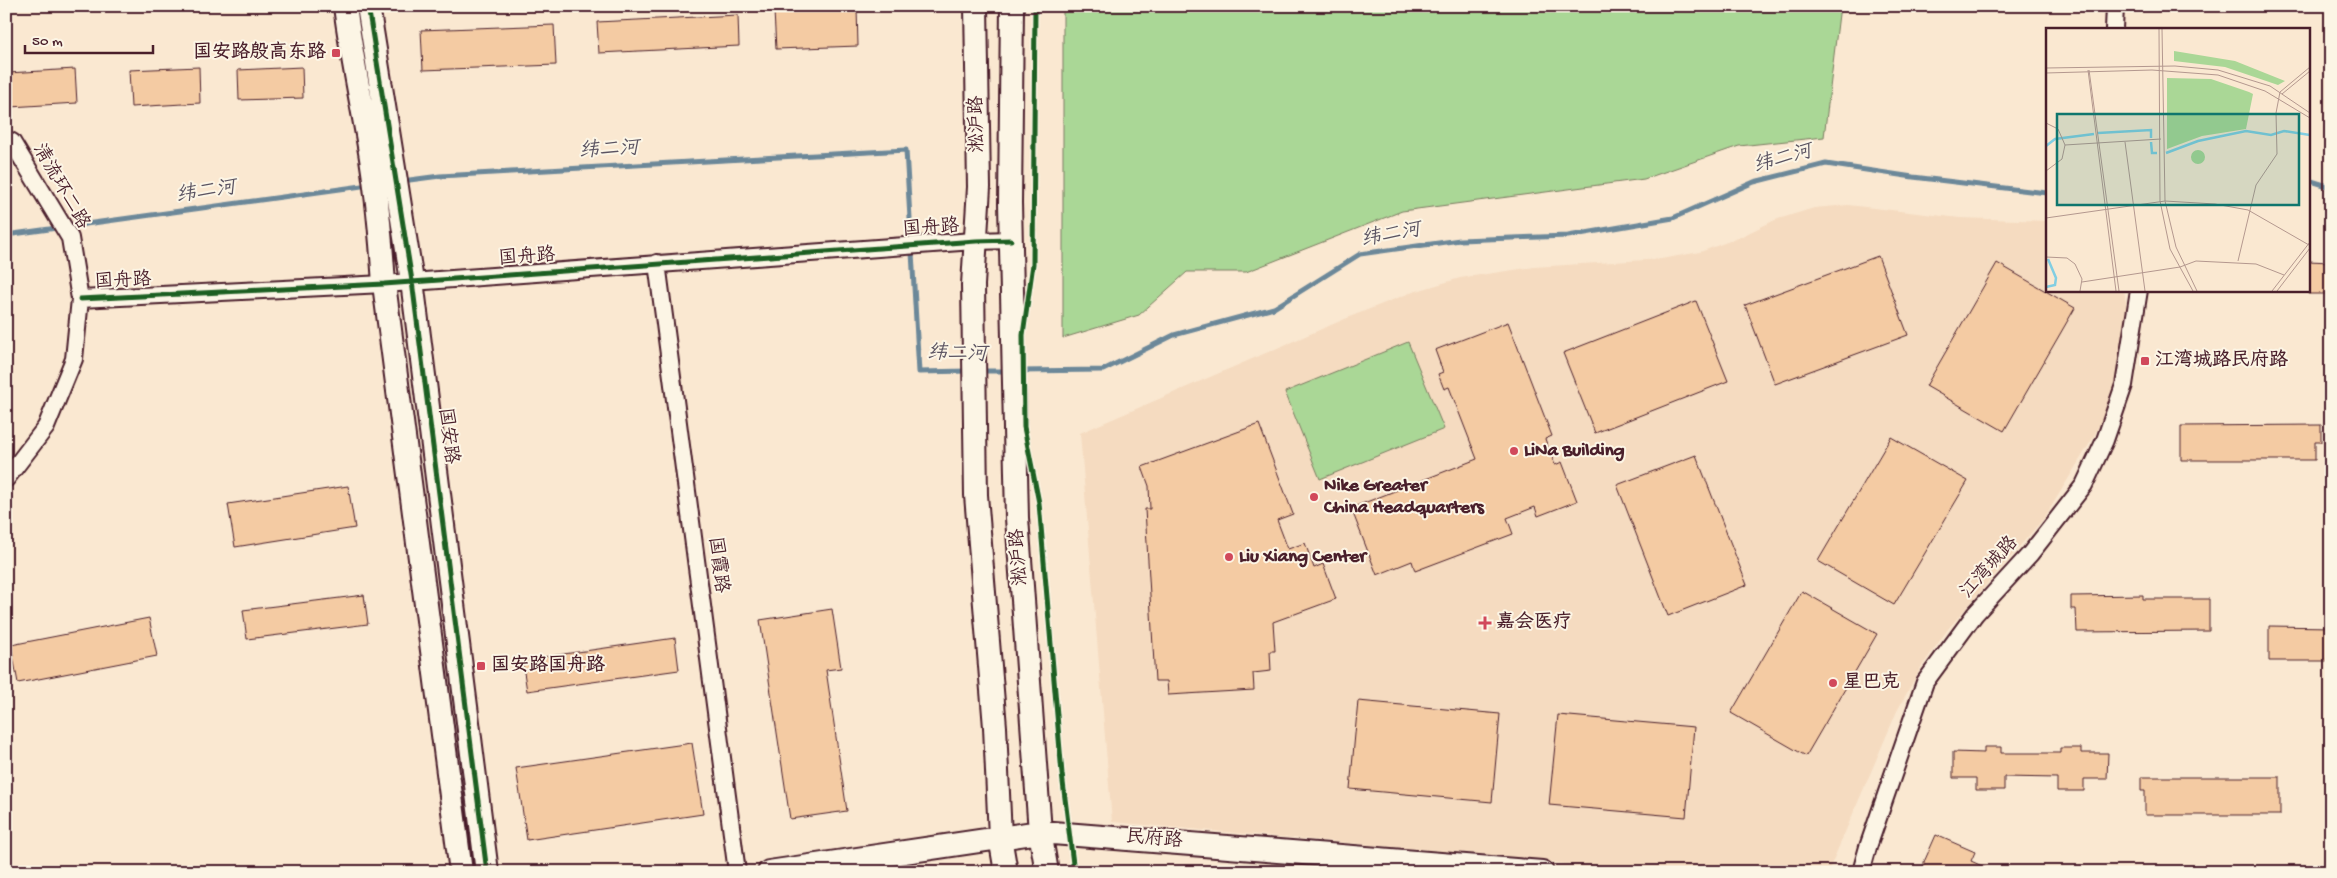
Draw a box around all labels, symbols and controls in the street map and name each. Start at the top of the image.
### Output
scale bar [25,22,152,54]
inset map [2046,28,2310,291]
text: 50 m [32,33,63,51]
place label: 国安路殷高东路 [193,41,326,65]
marker: 国安路殷高东路 [330,47,342,59]
street label: 淞沪路 [965,95,990,153]
water label: 纬二河 [578,136,643,164]
water label: 纬二河 [1751,138,1818,179]
street label: 清流环二路 [26,140,95,234]
water label: 纬二河 [174,175,240,209]
street label: 国舟路 [902,215,960,242]
water label: 纬二河 [1359,217,1425,253]
street label: 国舟路 [498,244,556,271]
street label: 国舟路 [94,268,152,295]
water label: 纬二河 [927,340,990,368]
place label: 江湾城路民府路 [2155,349,2288,373]
marker: 江湾城路民府路 [2139,355,2151,367]
street label: 国安路 [432,406,463,466]
place label: LiNa Building [1524,440,1625,463]
marker: LiNa Building [1508,445,1520,457]
place label: Nike Greater China Headquarters [1323,475,1485,520]
marker: Nike Greater China Headquarters [1308,491,1320,503]
street label: 淞沪路 [1006,528,1033,586]
street label: 江湾城路 [1955,531,2024,604]
street label: 国霞路 [702,535,733,595]
place label: Liu Xiang Center [1239,546,1368,569]
marker: Liu Xiang Center [1223,551,1235,563]
place label: 嘉会医疗 [1496,611,1572,635]
marker: 嘉会医疗 [1478,616,1492,630]
place label: 国安路国舟路 [491,654,605,678]
marker: 国安路国舟路 [475,660,487,672]
place label: 星巴克 [1843,671,1900,695]
marker: 星巴克 [1827,677,1839,689]
street label: 民府路 [1125,825,1183,854]

